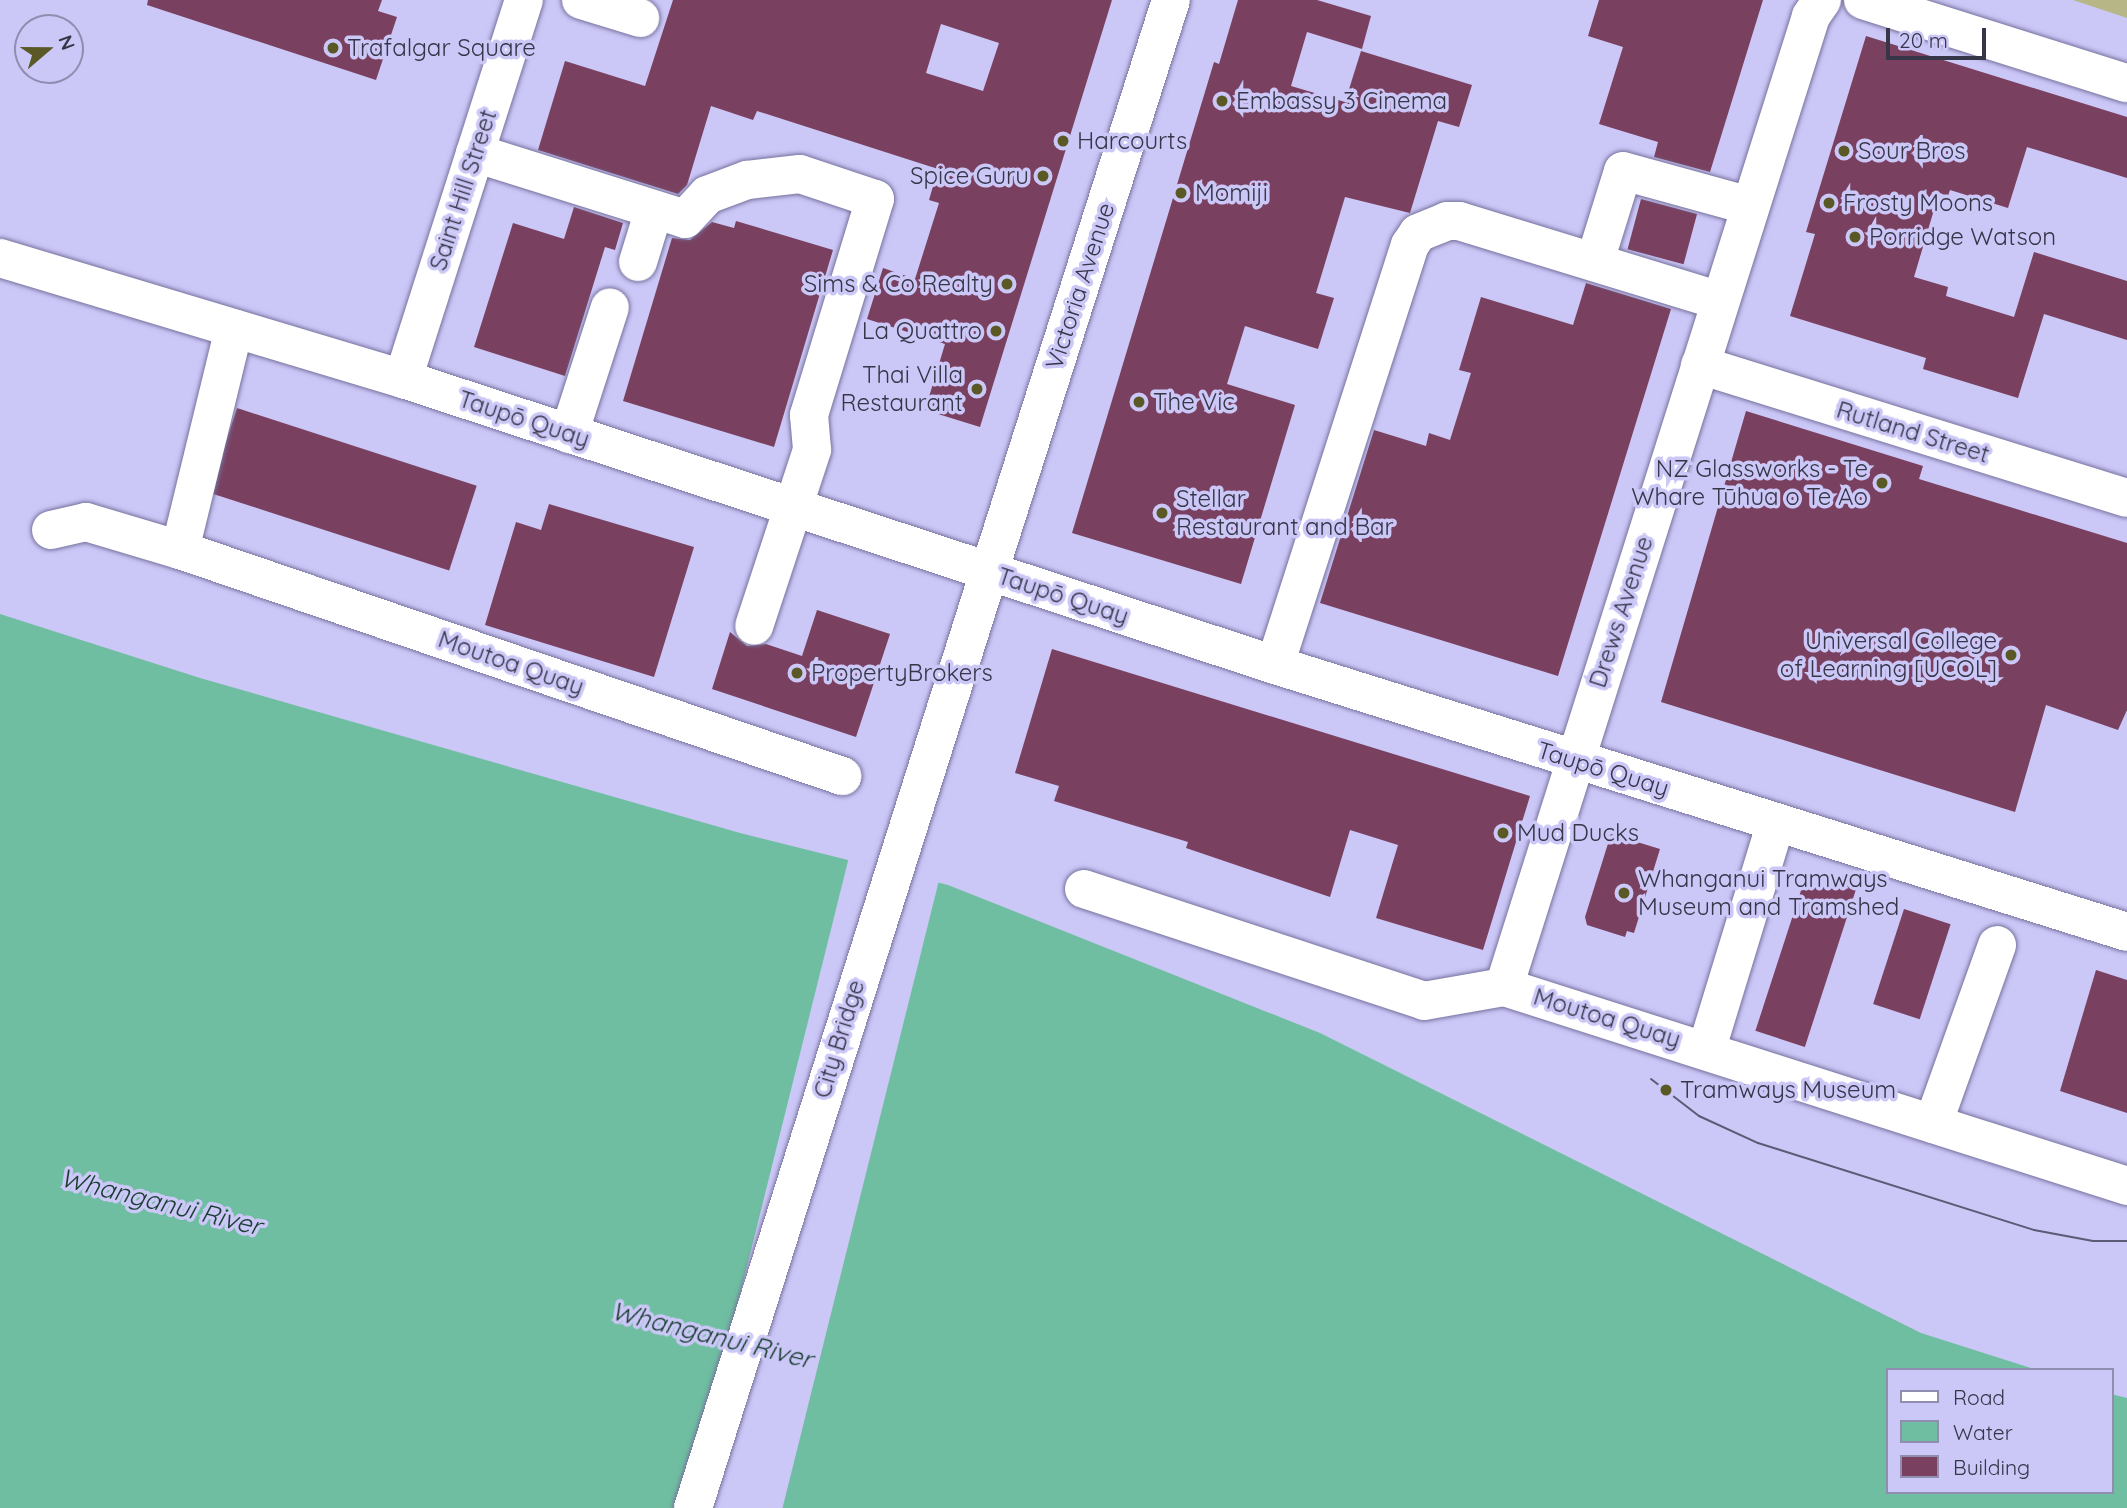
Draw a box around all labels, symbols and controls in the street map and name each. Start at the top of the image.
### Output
north arrow [14,14,84,84]
scale bar [1889,14,1989,58]
text: 20 m [1899,27,1948,53]
text: N [53,32,81,53]
place label: Trafalgar Square [347,34,536,62]
marker: Trafalgar Square [325,40,341,56]
place label: Embassy 3 Cinema [1236,87,1447,115]
marker: Embassy 3 Cinema [1214,93,1230,109]
street label: Saint Hill Street [423,106,503,274]
place label: Harcourts [1077,127,1187,155]
marker: Harcourts [1055,133,1071,149]
place label: Sour Bros [1858,137,1966,165]
marker: Sour Bros [1836,143,1852,159]
place label: Spice Guru [910,162,1029,190]
marker: Spice Guru [1035,168,1051,184]
place label: Momiji [1195,179,1268,207]
marker: Momiji [1173,185,1189,201]
place label: Frosty Moons [1843,189,1993,217]
marker: Frosty Moons [1821,195,1837,211]
street label: Victoria Avenue [1039,199,1121,373]
place label: Porridge Watson [1869,223,2056,251]
marker: Porridge Watson [1847,229,1863,245]
place label: Sims & Co Realty [804,270,993,298]
marker: Sims & Co Realty [999,276,1015,292]
place label: La Quattro [862,317,982,345]
marker: La Quattro [988,323,1004,339]
place label: Thai Villa Restaurant [841,361,963,417]
marker: Thai Villa Restaurant [969,381,985,397]
street label: Taupō Quay [455,384,593,454]
place label: The Vic [1153,388,1235,416]
marker: The Vic [1131,394,1147,410]
street label: Rutland Street [1833,395,1993,469]
place label: NZ Glassworks - Te Whare Tūhua o Te Ao [1631,455,1868,511]
marker: NZ Glassworks - Te Whare Tūhua o Te Ao [1874,475,1890,491]
place label: Stellar Restaurant and Bar [1176,485,1394,541]
marker: Stellar Restaurant and Bar [1154,505,1170,521]
street label: Drews Avenue [1583,533,1659,691]
street label: Taupō Quay [994,561,1132,631]
street label: Moutoa Quay [434,625,588,701]
place label: Universal College of Learning [UCOL] [1780,627,1997,683]
marker: Universal College of Learning [UCOL] [2003,647,2019,663]
place label: PropertyBrokers [811,659,993,687]
marker: PropertyBrokers [789,665,805,681]
street label: Taupō Quay [1534,735,1672,803]
place label: Mud Ducks [1517,819,1639,847]
marker: Mud Ducks [1495,825,1511,841]
place label: Whanganui Tramways Museum and Tramshed [1638,865,1899,921]
marker: Whanganui Tramways Museum and Tramshed [1616,885,1632,901]
street label: City Bridge [807,977,871,1101]
street label: Moutoa Quay [1530,982,1684,1054]
place label: Tramways Museum [1680,1076,1896,1104]
marker: Tramways Museum [1658,1082,1674,1098]
water label: Whanganui River [57,1162,265,1242]
water label: Whanganui River [608,1295,816,1375]
legend [1885,1368,2113,1494]
text: Road [1953,1384,2005,1410]
text: Water [1953,1419,2013,1445]
text: Building [1953,1454,2030,1480]

